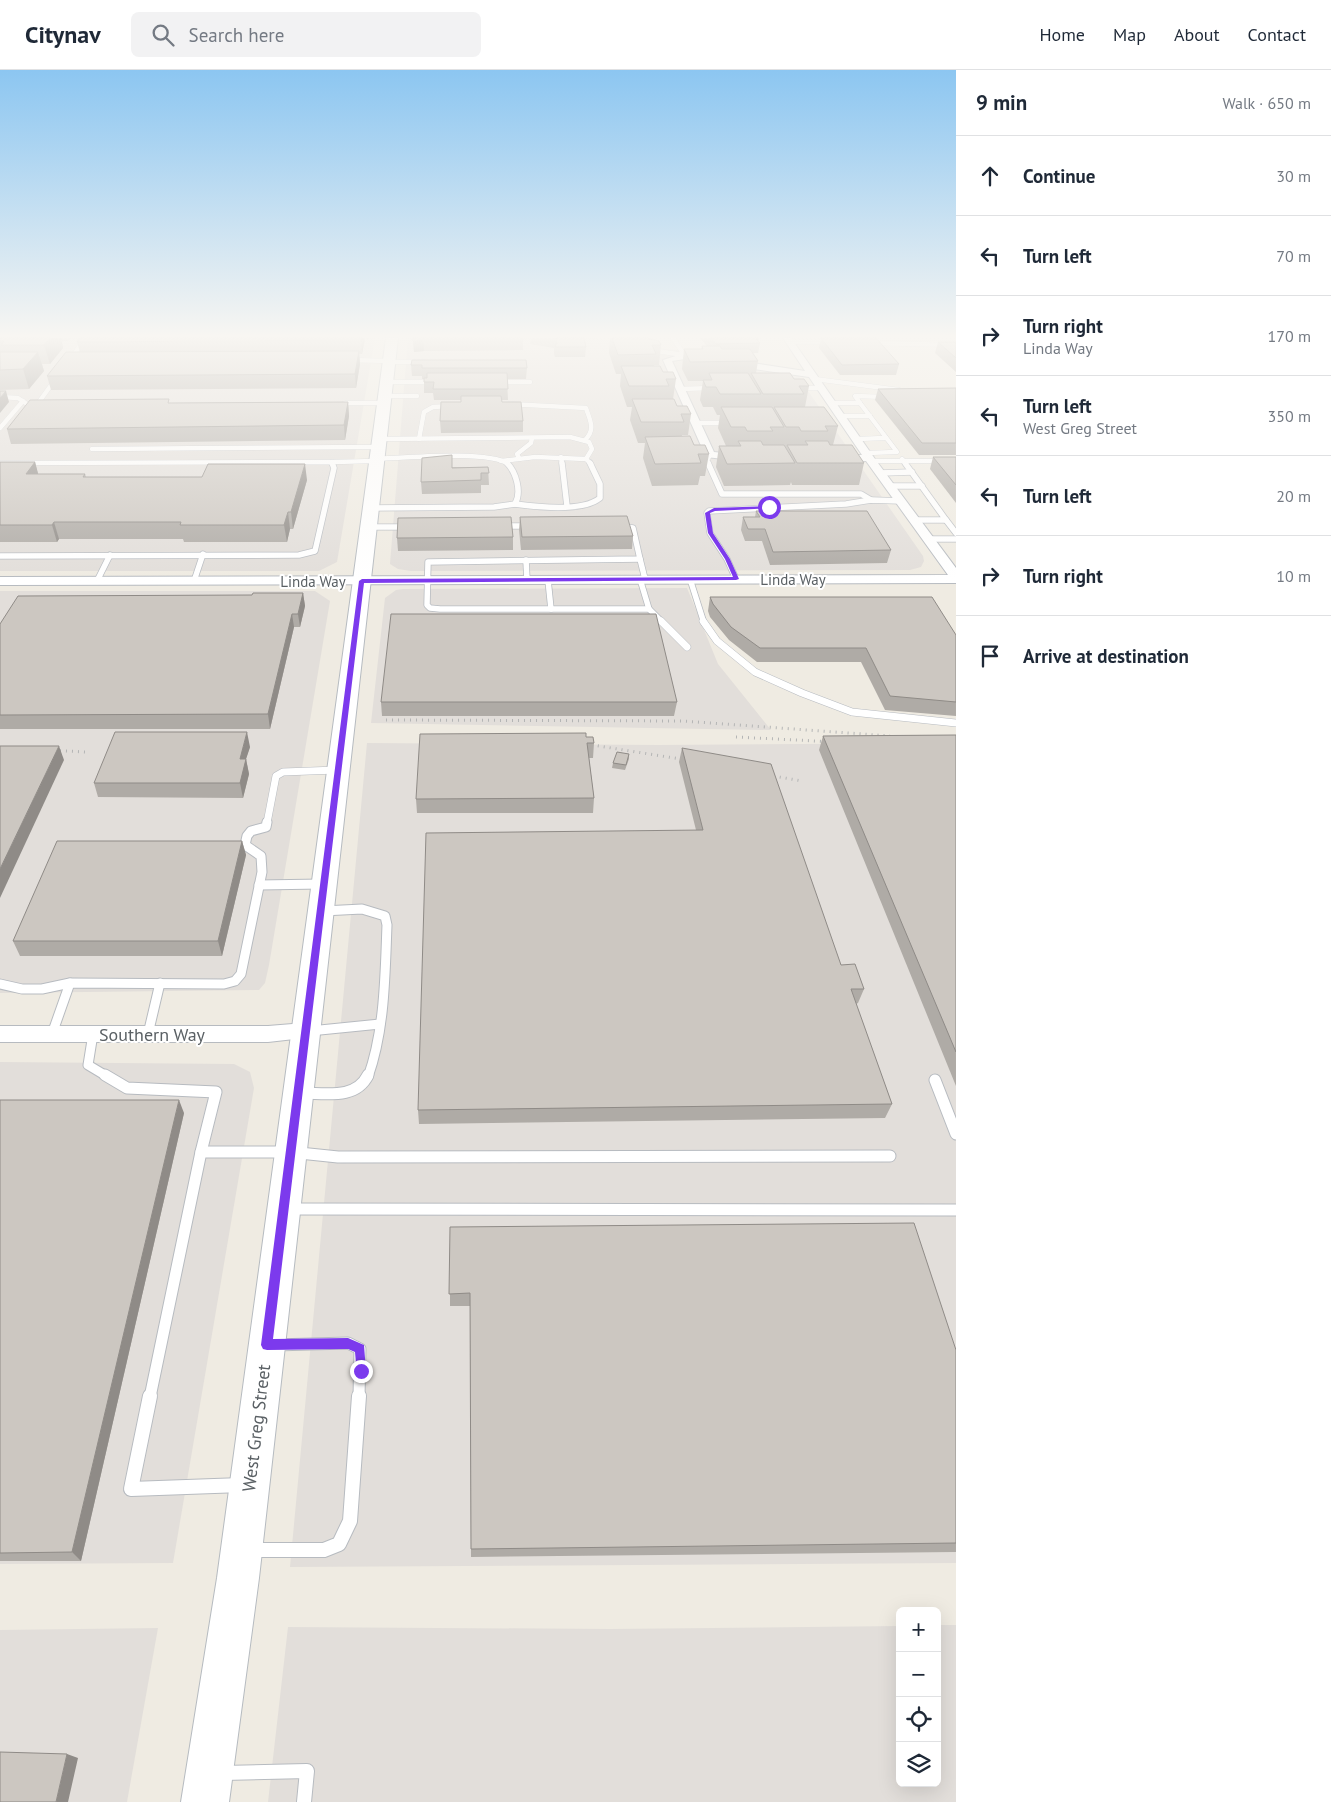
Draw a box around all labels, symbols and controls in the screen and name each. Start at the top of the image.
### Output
search box [131,12,481,57]
text: Citynav [25,19,101,50]
icon: search [149,21,177,49]
text: Search here [189,23,284,47]
text: Home [1039,23,1085,46]
text: Map [1113,23,1146,46]
text: About [1174,23,1220,46]
text: Contact [1248,23,1306,46]
text: 9 min [976,89,1027,116]
text: Walk · 650 m [1222,93,1311,113]
icon: ahead [976,162,1004,190]
text: Continue [1023,164,1095,188]
text: 30 m [1276,166,1311,186]
icon: left [976,242,1004,270]
text: Turn left [1023,244,1092,268]
text: 70 m [1276,246,1311,266]
text: Turn right [1023,314,1103,338]
icon: right [976,322,1004,350]
text: 170 m [1268,326,1311,346]
text: Linda Way [1023,338,1093,358]
text: Turn left [1023,394,1092,418]
icon: left [976,402,1004,430]
text: 350 m [1268,406,1311,426]
text: West Greg Street [1023,418,1137,438]
icon: left [976,482,1004,510]
text: Turn left [1023,484,1092,508]
text: 20 m [1276,486,1311,506]
route start [758,496,781,519]
icon: right [976,562,1004,590]
text: Turn right [1023,564,1103,588]
text: 10 m [1276,566,1311,586]
street label: Linda Way [760,570,826,589]
street label: Linda Way [280,572,346,591]
icon: arrive [976,642,1004,670]
text: Arrive at destination [1023,644,1189,668]
street label: Southern Way [99,1023,206,1046]
route end [350,1360,373,1383]
street label: West Greg Street [237,1363,275,1493]
map controls [896,1607,941,1787]
button: + [896,1607,941,1652]
button: − [896,1652,941,1697]
button: locate [896,1697,941,1742]
button: layers [896,1742,941,1787]

